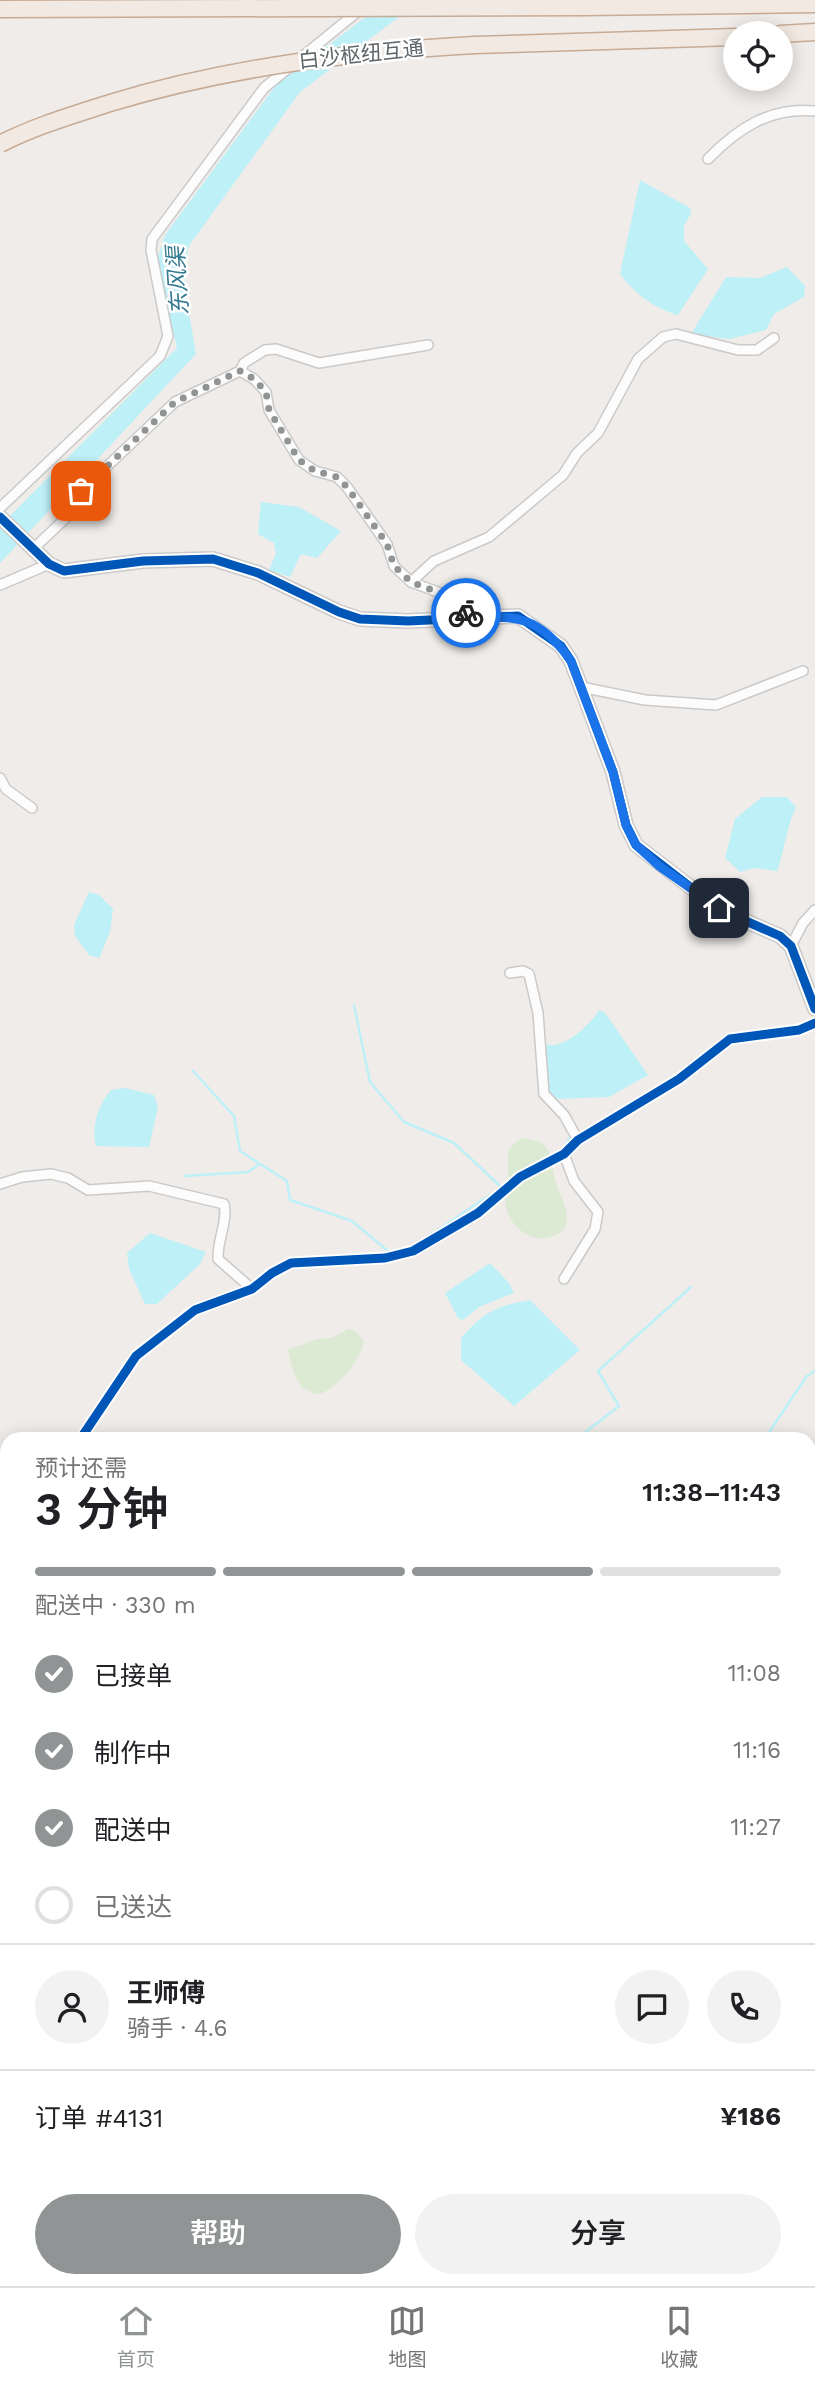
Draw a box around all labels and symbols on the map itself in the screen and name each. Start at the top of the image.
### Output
street label: 白沙枢纽互通 [297,35,425,73]
water label: 东风渠 [162,243,194,316]
pin [51,461,111,521]
courier [431,578,501,648]
pin [689,878,749,938]

